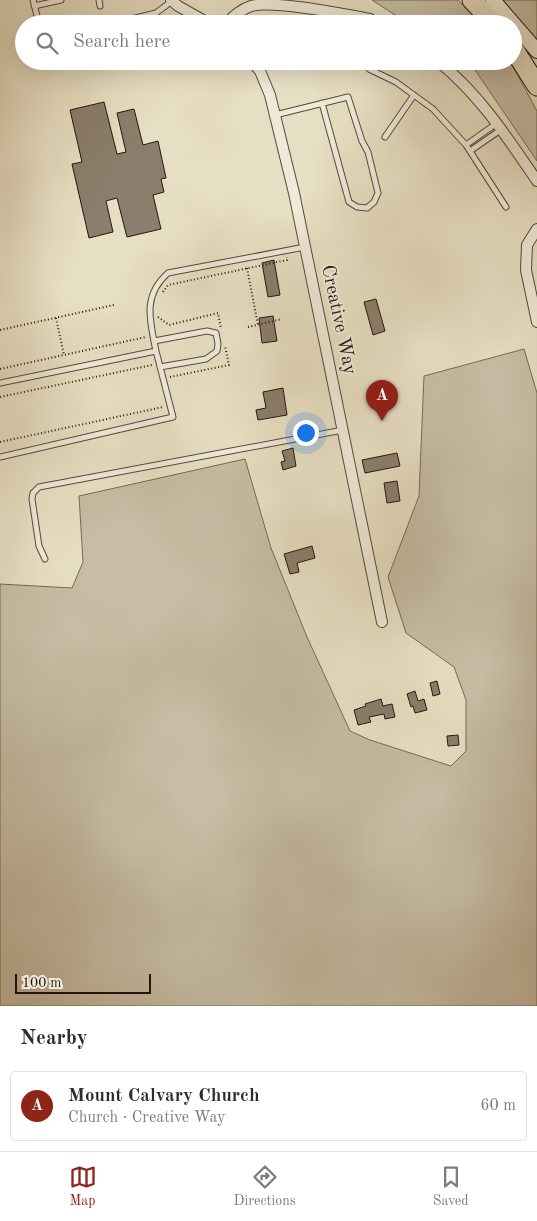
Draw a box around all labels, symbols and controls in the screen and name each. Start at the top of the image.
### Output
search box [15,15,522,70]
icon: search [33,29,61,57]
text: Search here [73,33,170,52]
street label: Creative Way [317,263,359,377]
pin: A [366,380,398,421]
your location [293,420,319,446]
scale bar [15,971,151,994]
text: 100 m [22,976,61,990]
text: Nearby [20,1028,88,1049]
text: Mount Calvary Church [68,1087,260,1106]
text: A [31,1098,43,1114]
text: 60 m [480,1098,516,1114]
text: Church · Creative Way [68,1110,226,1126]
tab: Map [69,1163,97,1210]
tab: Directions [234,1163,296,1210]
tab: Saved [433,1163,468,1210]

